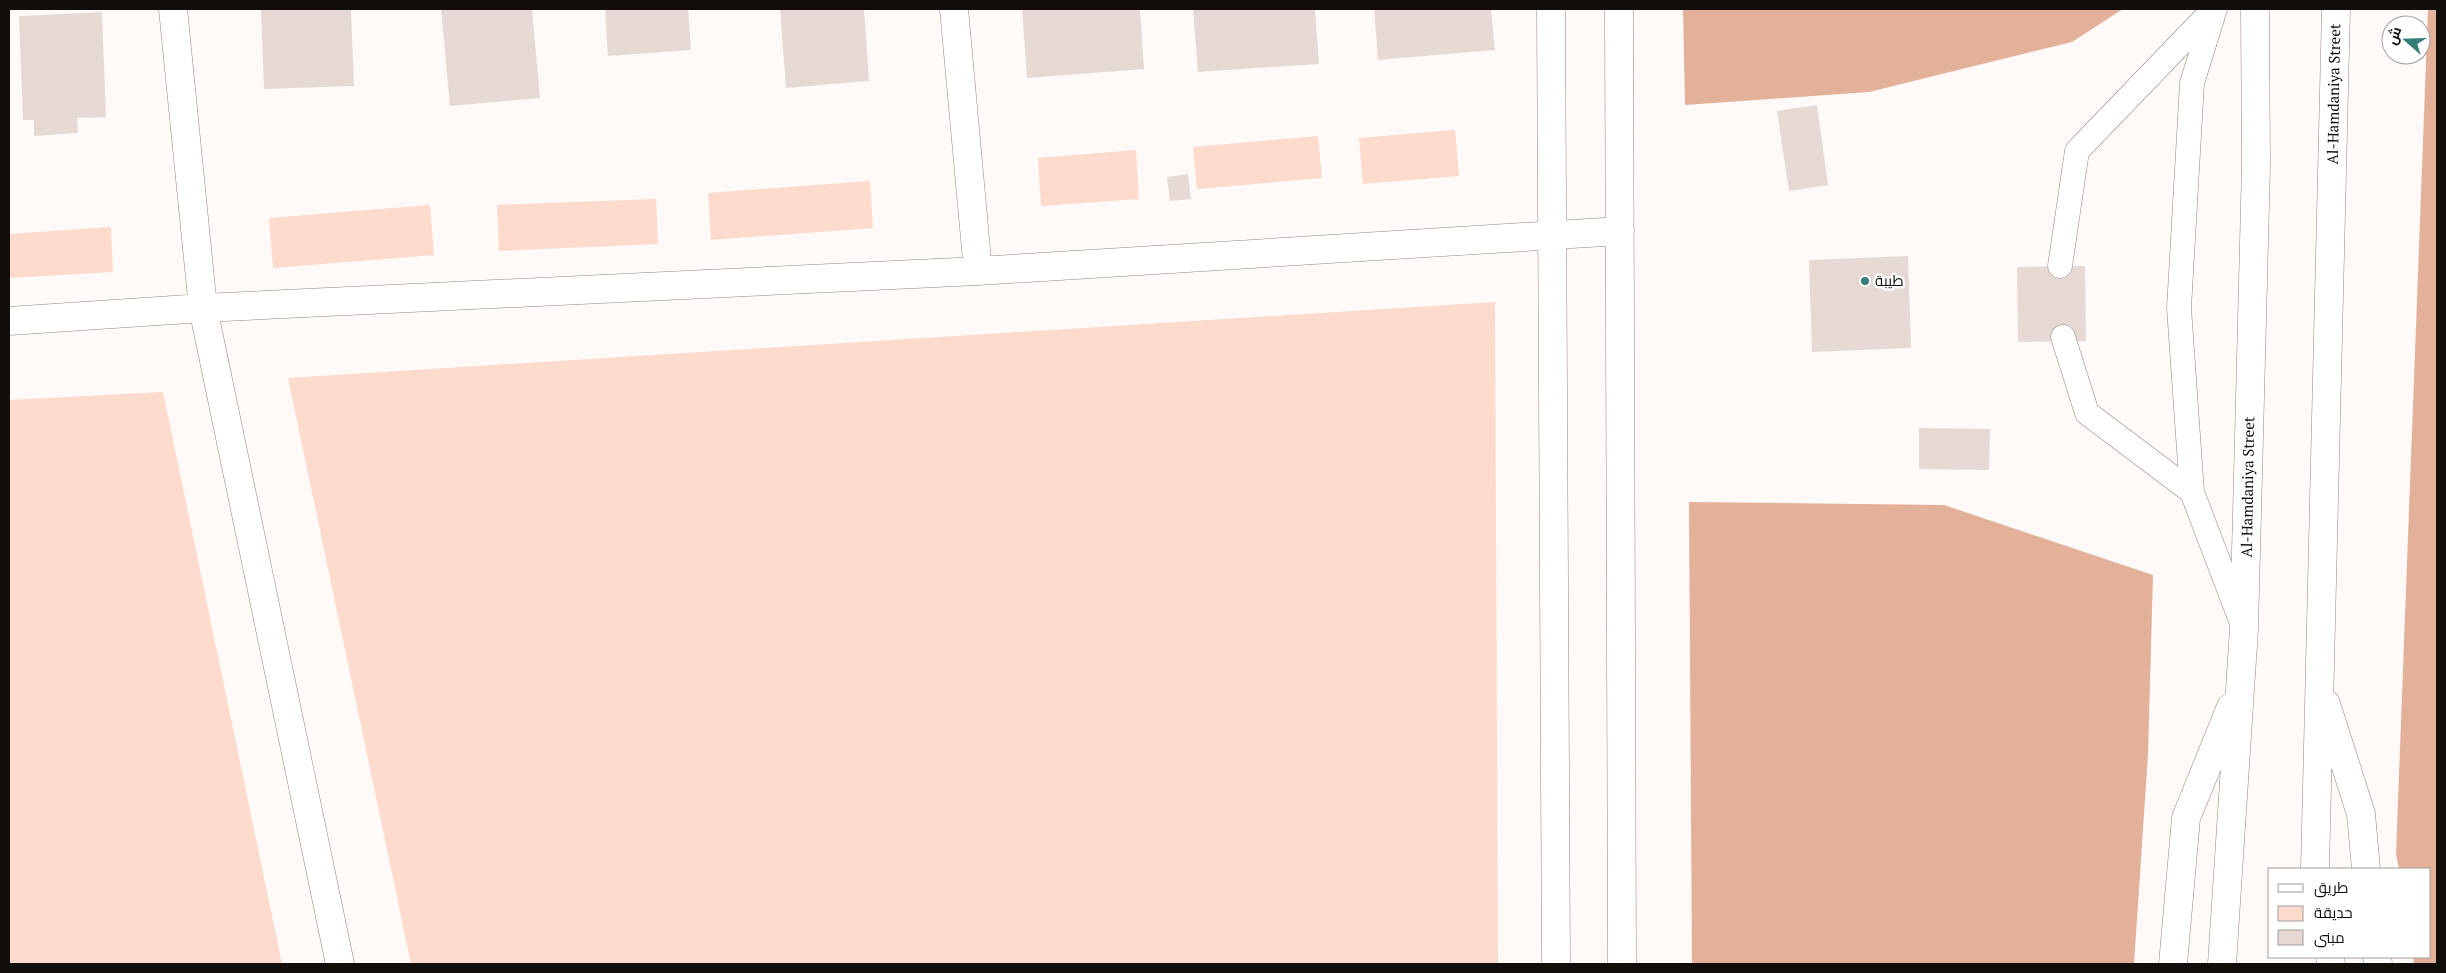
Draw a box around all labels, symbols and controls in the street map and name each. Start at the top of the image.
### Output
north arrow [2381,15,2431,65]
street label: Al-Hamdaniya Street [2322,23,2344,165]
text: ش [2381,24,2405,47]
place label: طيبة [1875,270,1904,290]
marker: طيبة [1859,275,1871,287]
street label: Al-Hamdaniya Street [2236,416,2258,558]
legend [2268,868,2431,958]
text: طريق [2314,877,2348,898]
text: حديقة [2314,902,2353,922]
text: مبنى [2314,927,2345,948]

